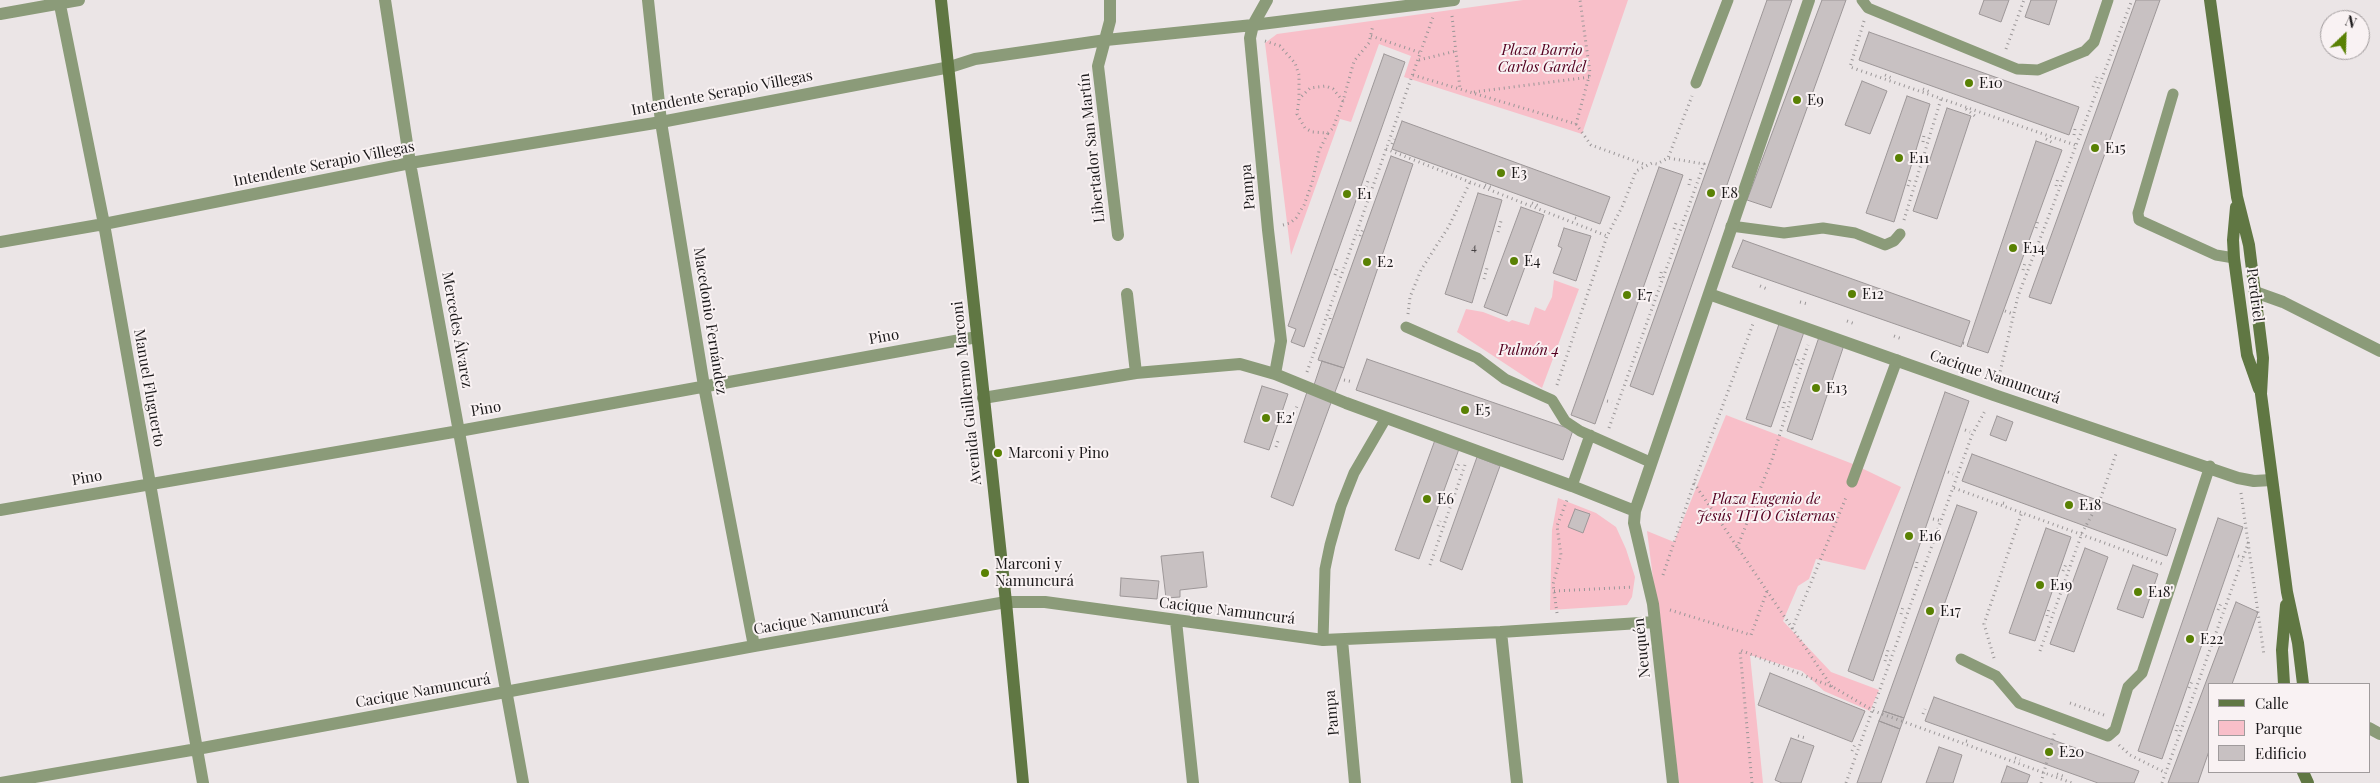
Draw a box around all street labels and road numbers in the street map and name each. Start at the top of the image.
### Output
street label: Intendente Serapio Villegas [630,67,814,119]
street label: Libertador San Martín [1075,72,1109,224]
street label: Intendente Serapio Villegas [232,138,416,190]
street label: Pampa [1237,163,1259,211]
street label: Macedonio Fernández [689,246,731,396]
street label: Perdriel [2243,267,2267,323]
street label: Mercedes Álvarez [438,270,476,390]
street label: Avenida Guillermo Marconi [948,300,986,486]
street label: Pino [867,326,901,348]
street label: Manuel Fluguerto [130,328,168,448]
street label: Cacique Namuncurá [1927,346,2063,408]
street label: Pino [469,398,503,420]
street label: Pino [70,467,104,489]
street label: Cacique Namuncurá [1158,594,1296,628]
street label: Cacique Namuncurá [752,597,890,639]
street label: Neuquén [1630,617,1654,679]
street label: Cacique Namuncurá [354,670,492,712]
street label: Pampa [1321,689,1343,737]

